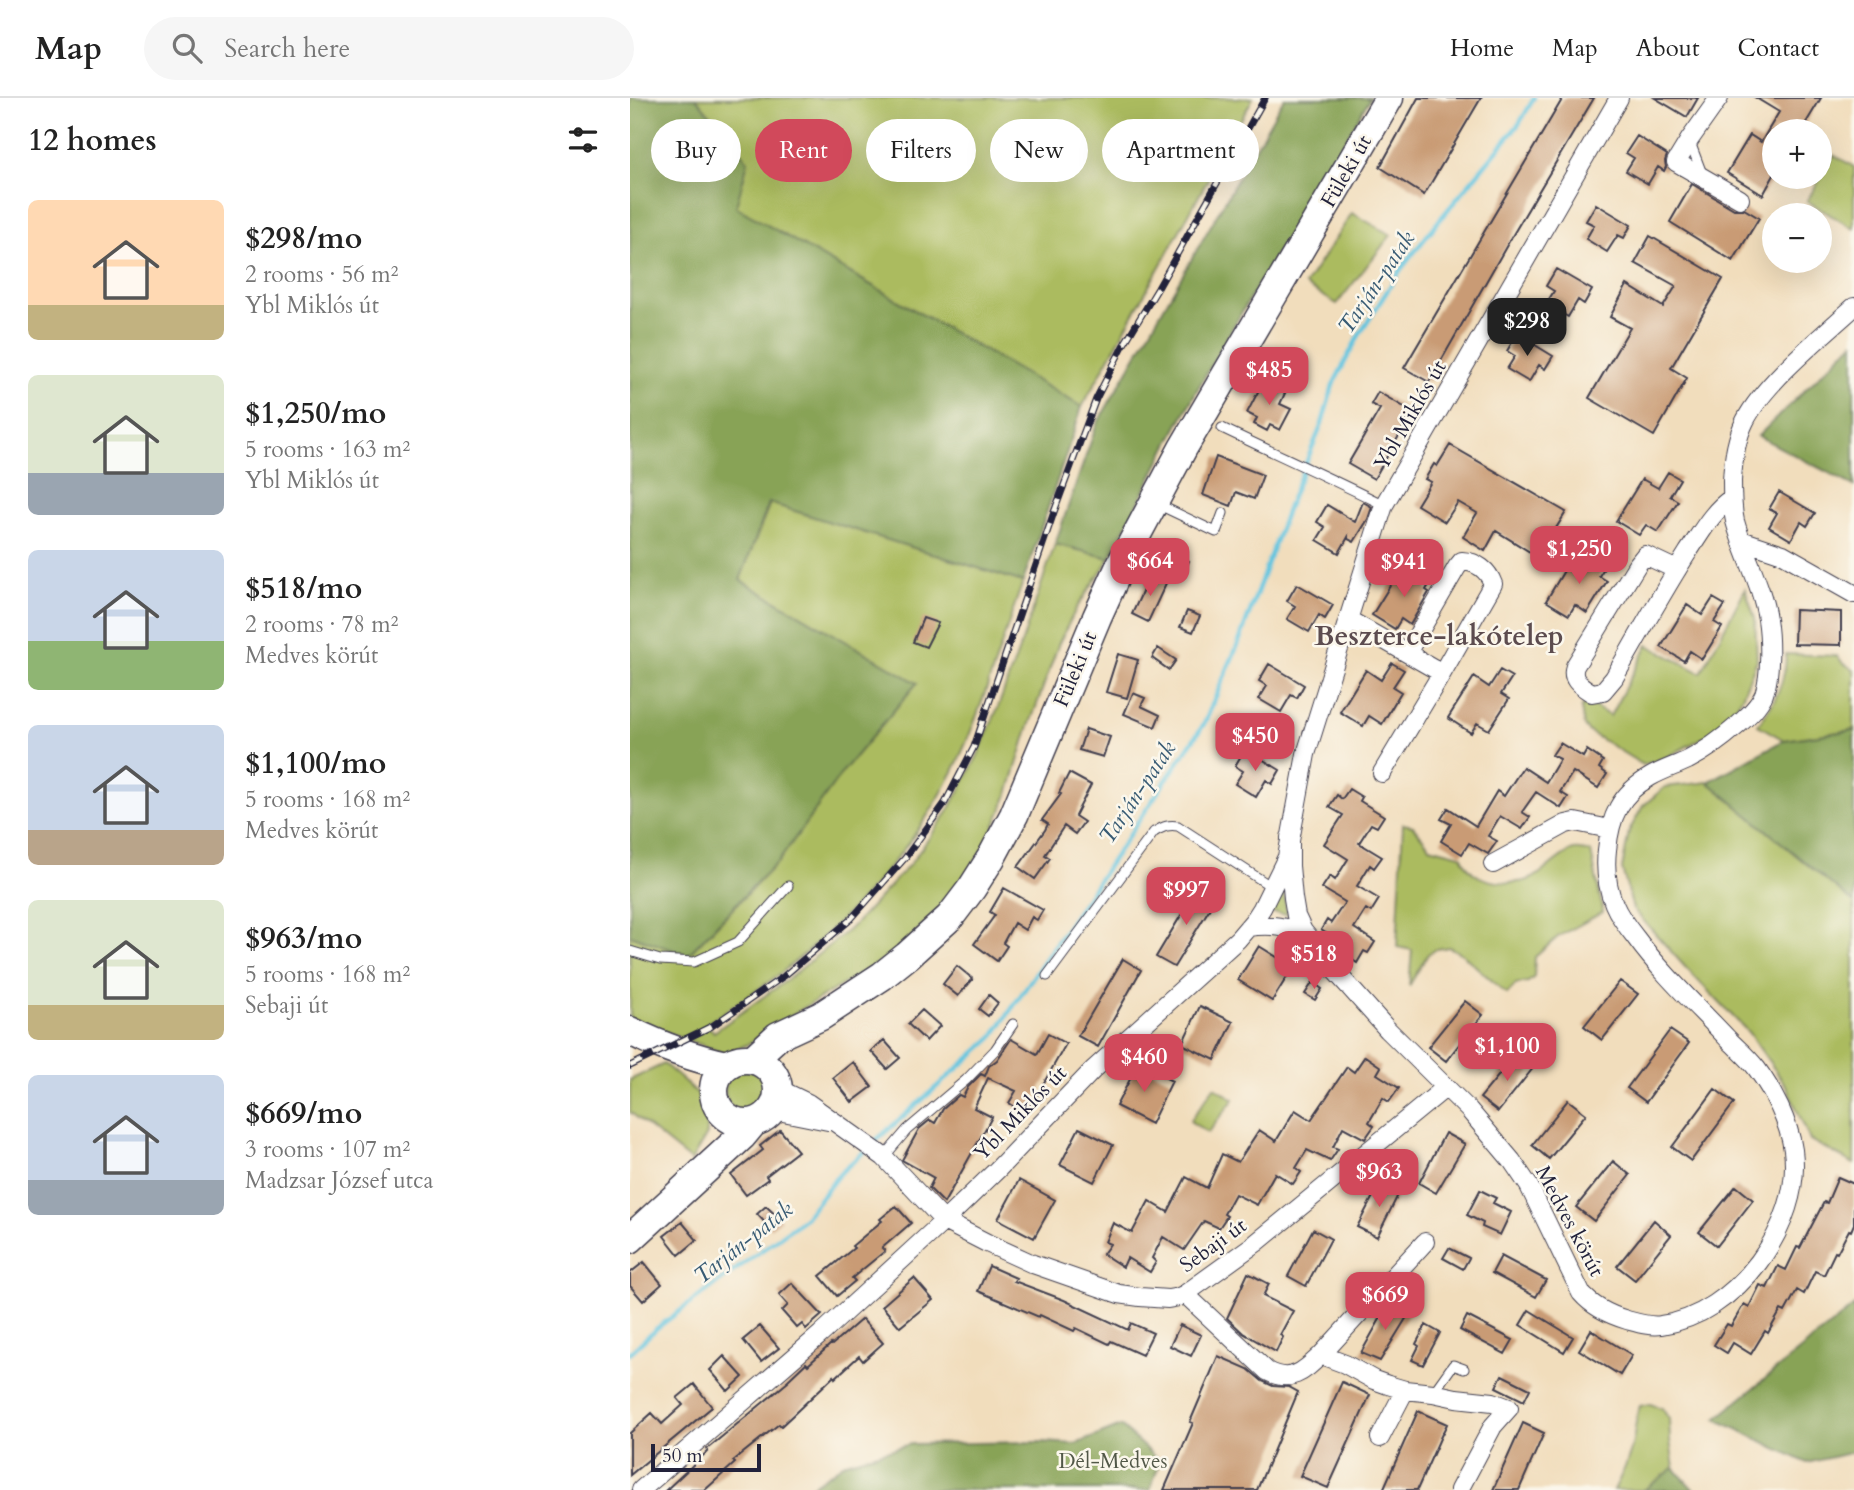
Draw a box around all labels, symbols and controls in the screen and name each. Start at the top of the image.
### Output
search box [144,17,634,80]
text: Map [35,26,102,71]
icon: search [168,29,206,67]
text: Search here [224,31,350,66]
text: Home [1450,32,1514,65]
text: Map [1552,32,1598,65]
text: About [1636,32,1700,65]
text: Contact [1738,32,1819,65]
chip: Buy [651,119,741,182]
chip: Rent [755,119,852,182]
chip: Filters [866,119,976,182]
chip: New [990,119,1088,182]
chip: Apartment [1102,119,1259,182]
map controls [1762,119,1832,273]
button: + [1762,119,1832,189]
text: 12 homes [28,120,157,161]
icon: filters [564,121,602,159]
street label: Füleki út [1314,129,1379,213]
button: − [1762,203,1832,273]
text: $298/mo [245,218,362,259]
water label: Tarján-patak [1331,224,1423,340]
icon: home [84,228,168,312]
text: 2 rooms · 56 m² [245,259,398,290]
text: Ybl Miklós út [245,290,379,321]
pin: $298 [1486,299,1568,358]
text: $298 [1503,305,1551,336]
pin: $485 [1228,348,1310,407]
text: $485 [1245,354,1293,385]
street label: Ybl Miklós út [1367,355,1454,475]
text: $1,250/mo [245,393,386,434]
icon: home [84,403,168,487]
text: 5 rooms · 163 m² [245,434,410,465]
text: Ybl Miklós út [245,465,379,496]
pin: $1,250 [1522,526,1636,586]
text: $1,250 [1546,533,1612,564]
pin: $664 [1109,538,1191,598]
pin: $941 [1363,540,1445,599]
text: $664 [1126,545,1174,576]
text: $941 [1380,546,1428,577]
text: $518/mo [245,568,362,609]
icon: home [84,578,168,662]
text: 2 rooms · 78 m² [245,609,398,640]
district label: Beszterce-lakótelep [1314,617,1564,655]
street label: Füleki út [1047,627,1104,711]
text: Medves körút [245,640,378,671]
pin: $450 [1214,714,1296,773]
text: $450 [1231,720,1279,751]
water label: Tarján-patak [1092,734,1184,850]
text: $1,100/mo [245,743,386,784]
icon: home [84,753,168,837]
text: 5 rooms · 168 m² [245,784,410,815]
text: Medves körút [245,815,378,846]
pin: $997 [1145,868,1227,927]
text: $997 [1162,874,1210,905]
text: $963/mo [245,918,362,959]
icon: home [84,928,168,1012]
pin: $518 [1273,932,1355,991]
text: $518 [1290,938,1338,969]
text: 5 rooms · 168 m² [245,959,410,990]
text: Sebaji út [245,990,328,1021]
pin: $1,100 [1450,1024,1564,1083]
text: $1,100 [1474,1030,1540,1061]
pin: $460 [1103,1034,1185,1094]
text: $460 [1120,1041,1168,1072]
street label: Ybl Miklós út [967,1059,1074,1167]
text: $669/mo [245,1093,362,1134]
icon: home [84,1103,168,1187]
text: 3 rooms · 107 m² [245,1134,410,1165]
pin: $963 [1338,1150,1420,1209]
text: $963 [1355,1156,1403,1187]
street label: Medves körút [1528,1161,1611,1282]
text: Madzsar József utca [245,1165,433,1196]
water label: Tarján-patak [687,1193,800,1291]
street label: Sebaji út [1174,1211,1253,1279]
pin: $669 [1344,1272,1426,1332]
text: $669 [1361,1279,1409,1310]
scale bar [651,1441,761,1473]
text: 50 m [662,1443,703,1469]
park label: Dél-Medves [1059,1447,1167,1476]

